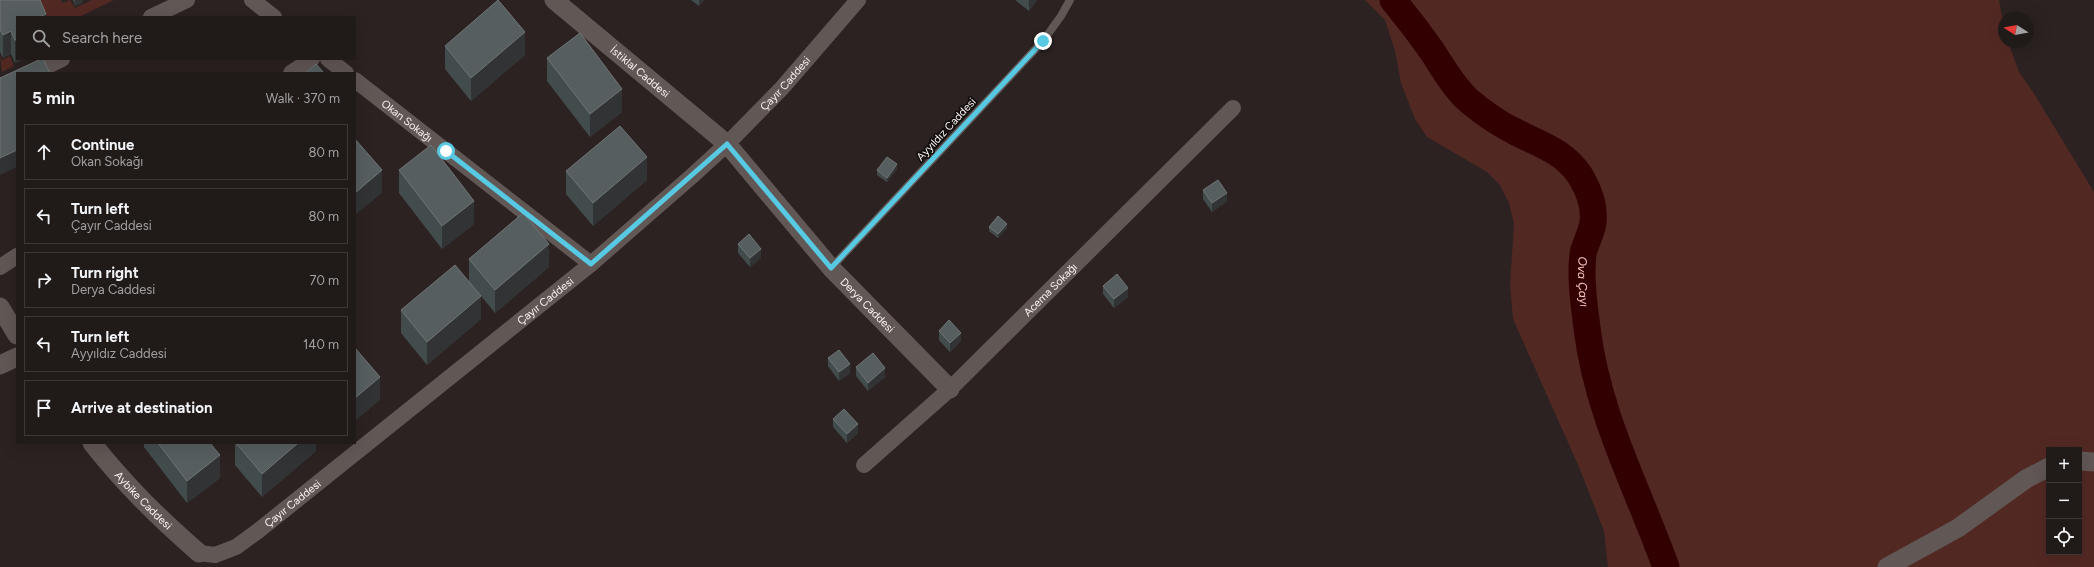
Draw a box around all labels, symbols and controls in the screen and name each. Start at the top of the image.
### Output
north arrow [1998,12,2034,48]
search box [16,16,356,60]
icon: search [30,27,52,49]
text: Search here [62,29,142,47]
route end [1034,32,1052,50]
street label: İstiklal Caddesi [607,44,672,101]
street label: Çayır Caddesi [758,54,813,113]
text: 5 min [32,88,75,108]
text: Walk · 370 m [266,91,340,106]
street label: Ayyıldız Caddesi [914,95,979,163]
street label: Okan Sokağı [379,97,435,145]
text: Continue [71,136,134,154]
icon: ahead [33,141,55,163]
route start [437,142,455,160]
text: 80 m [308,145,339,160]
text: Okan Sokağı [71,154,143,169]
text: Turn left [71,200,129,218]
icon: left [33,205,55,227]
text: 80 m [308,209,339,224]
text: Çayır Caddesi [71,218,152,233]
water label: Ova Çayı [1575,256,1591,308]
street label: Acema Sokağı [1021,261,1080,319]
text: Turn right [71,264,139,282]
icon: right [33,269,55,291]
text: 70 m [309,273,339,288]
street label: Çayır Caddesi [515,275,576,328]
street label: Derya Caddesi [837,275,897,336]
text: Derya Caddesi [71,282,155,297]
text: Turn left [71,328,129,346]
icon: left [33,333,55,355]
text: 140 m [303,337,339,352]
text: Ayyıldız Caddesi [71,346,167,361]
icon: arrive [33,397,55,419]
text: Arrive at destination [71,399,212,417]
map controls [2046,447,2082,555]
button: + [2046,447,2082,483]
street label: Aybike Caddesi [112,469,174,532]
street label: Çayır Caddesi [262,477,324,530]
button: − [2046,483,2082,519]
button: locate [2046,519,2082,555]

